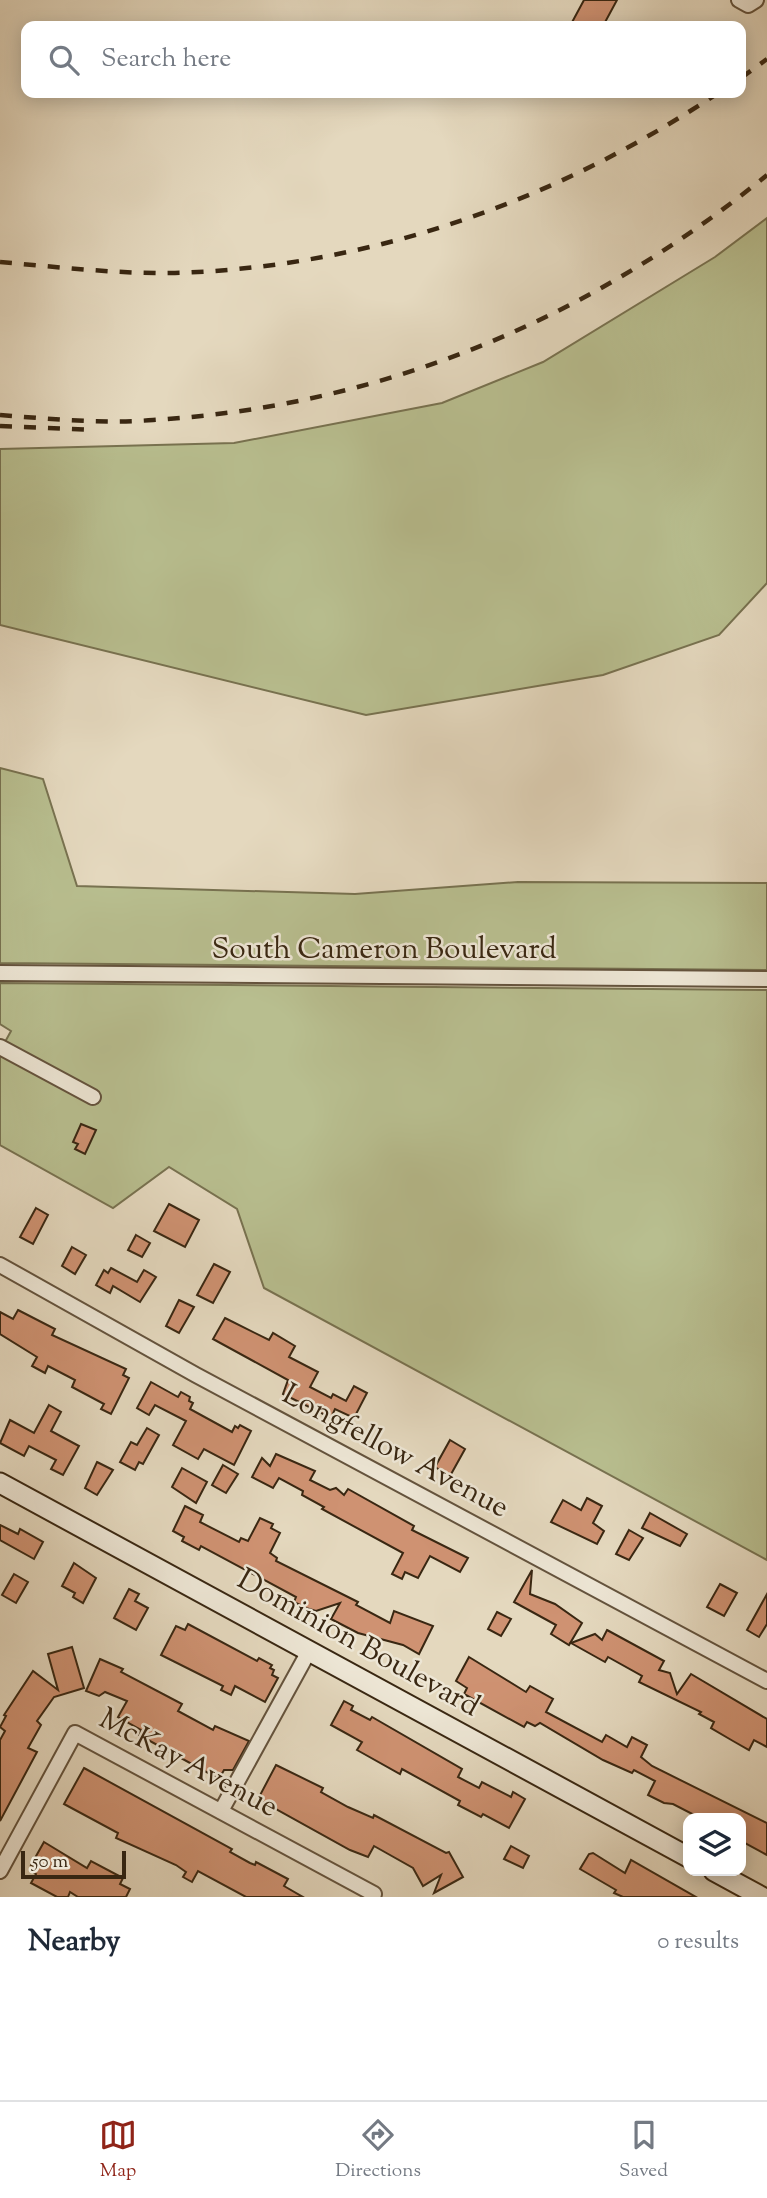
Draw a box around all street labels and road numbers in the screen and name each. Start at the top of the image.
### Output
street label: South Cameron Boulevard [211,929,557,972]
street label: Longfellow Avenue [274,1374,516,1530]
street label: Dominion Boulevard [229,1559,487,1729]
street label: McKay Avenue [91,1699,285,1829]

